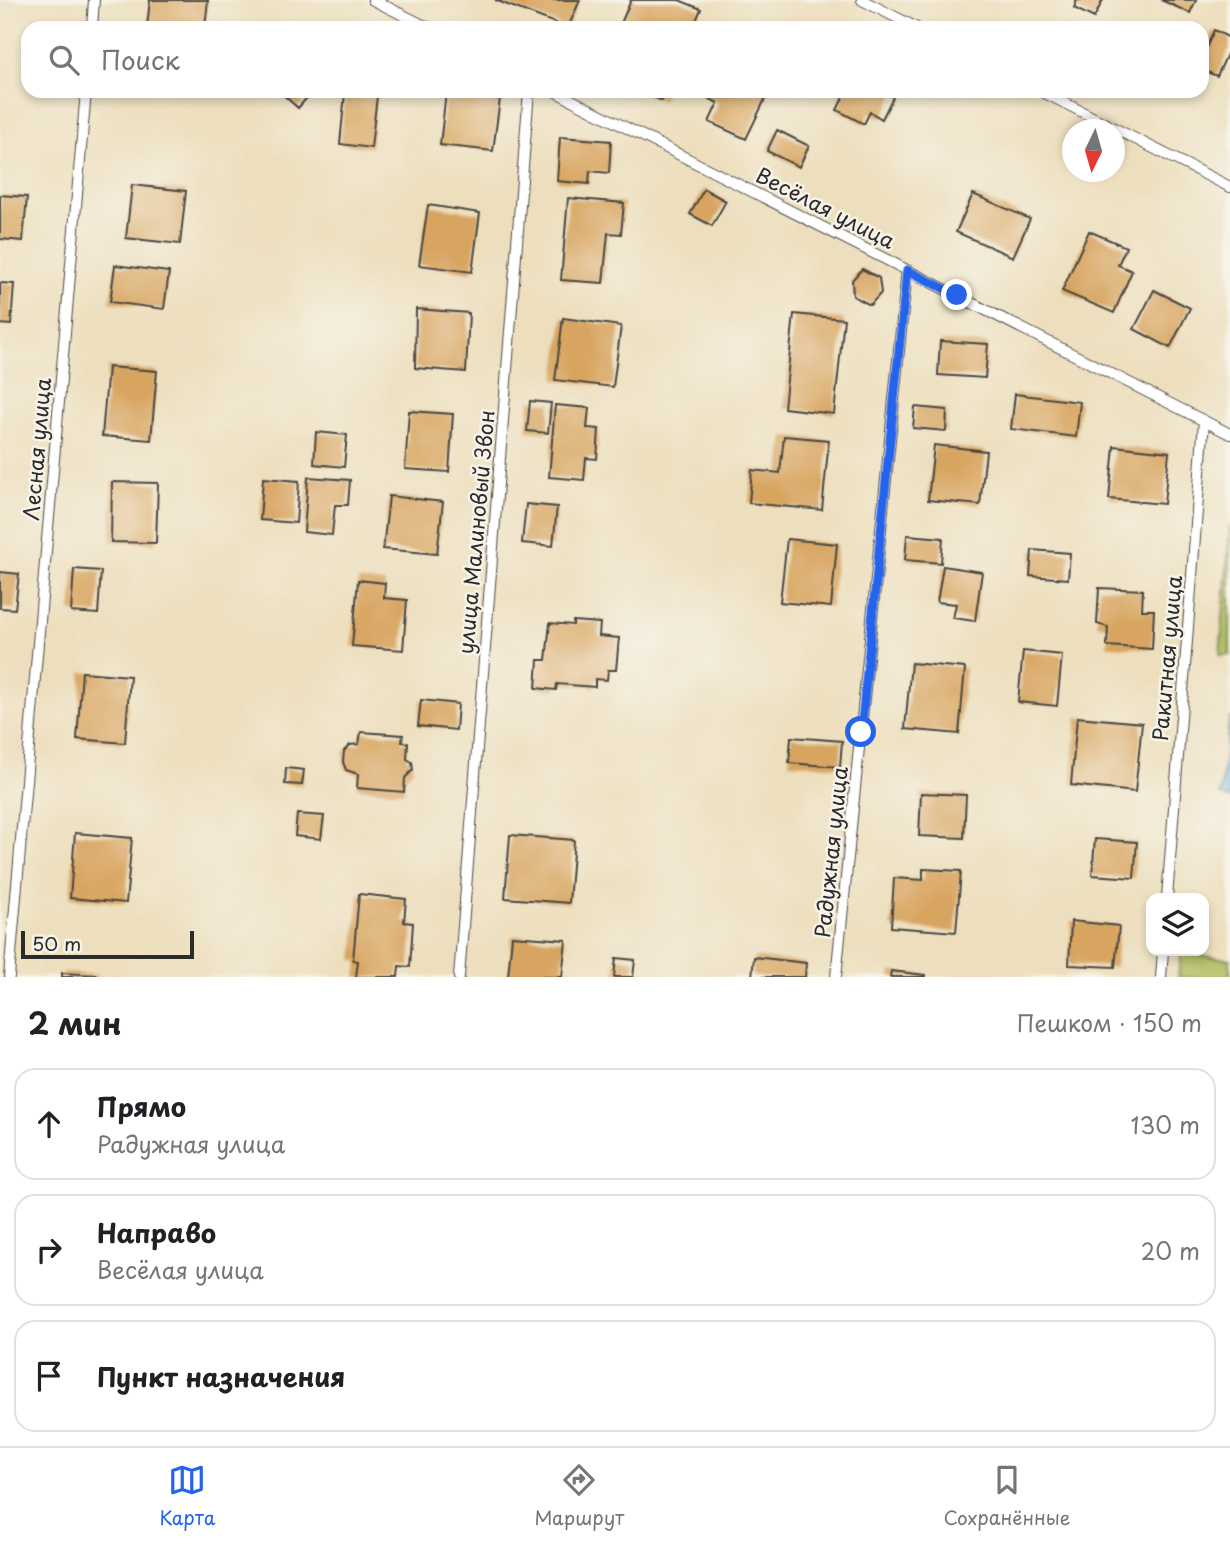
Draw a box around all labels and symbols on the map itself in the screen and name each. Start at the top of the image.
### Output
north arrow [1062,119,1125,182]
street label: Весёлая улица [751,158,902,256]
route end [941,279,972,310]
street label: Лесная улица [14,376,58,522]
street label: улица Малиновый Звон [448,409,502,655]
street label: Ракитная улица [1143,573,1189,742]
route start [845,716,876,747]
street label: Радужная улица [805,764,855,939]
scale bar [21,928,194,960]

